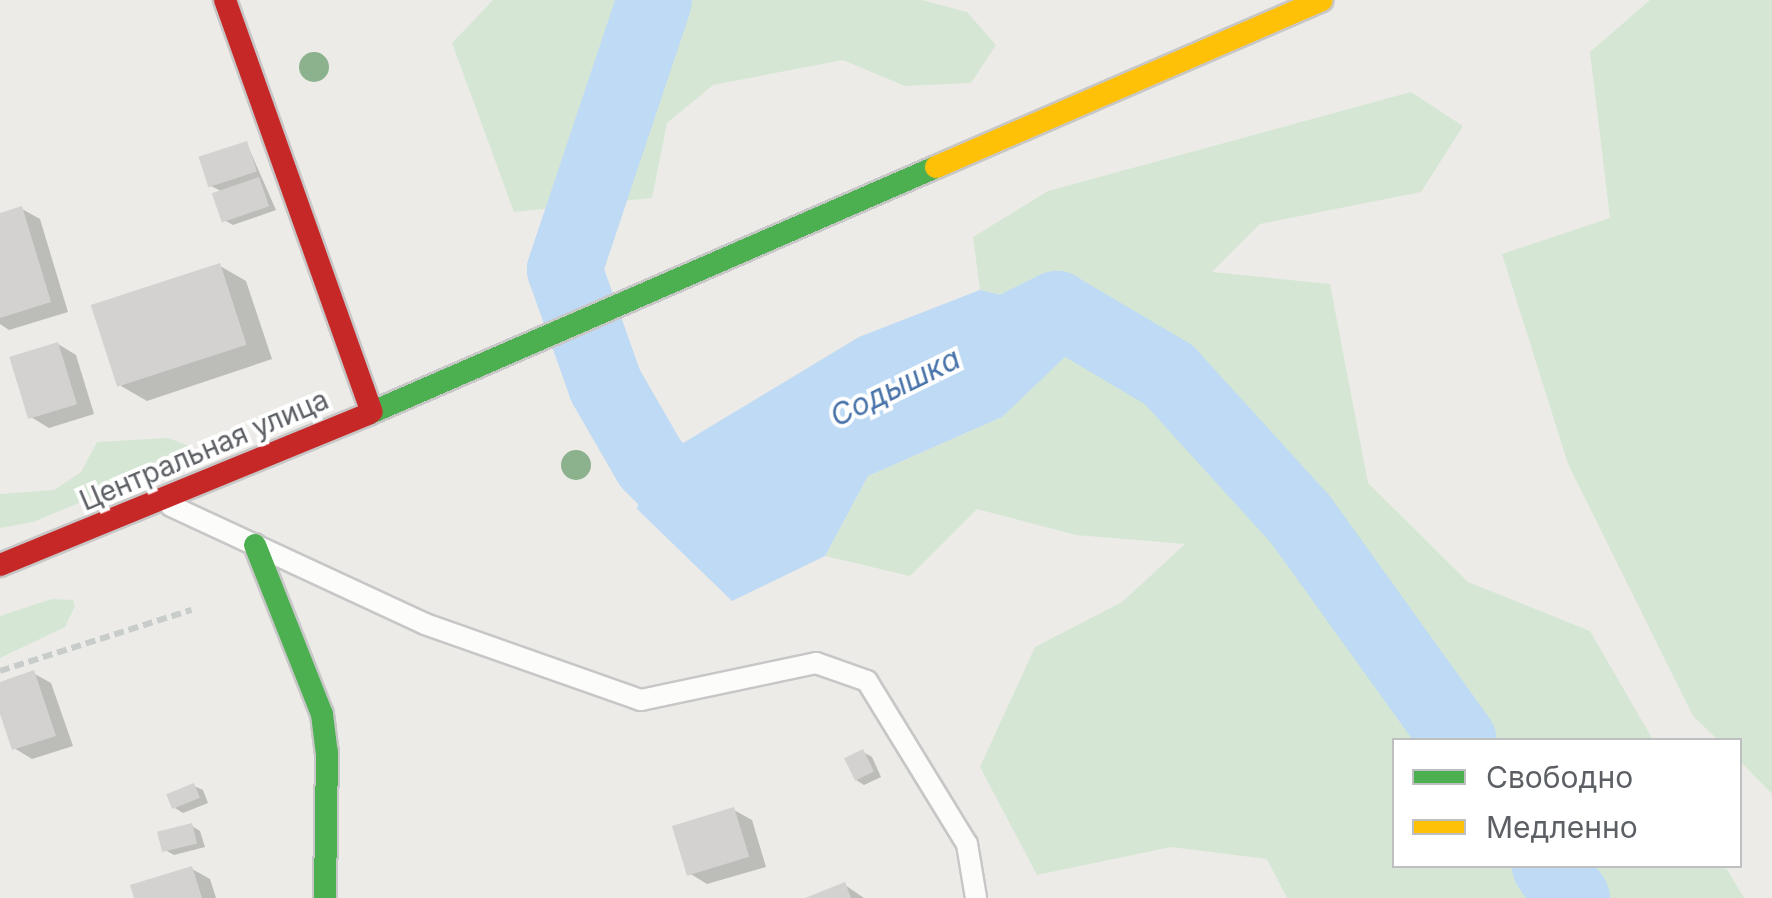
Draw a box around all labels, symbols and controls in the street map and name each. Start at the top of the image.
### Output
water label: Содышка [824,340,966,434]
street label: Центральная улица [75,382,333,518]
legend [1392,738,1742,868]
text: Свободно [1486,759,1633,795]
text: Медленно [1486,809,1638,845]

